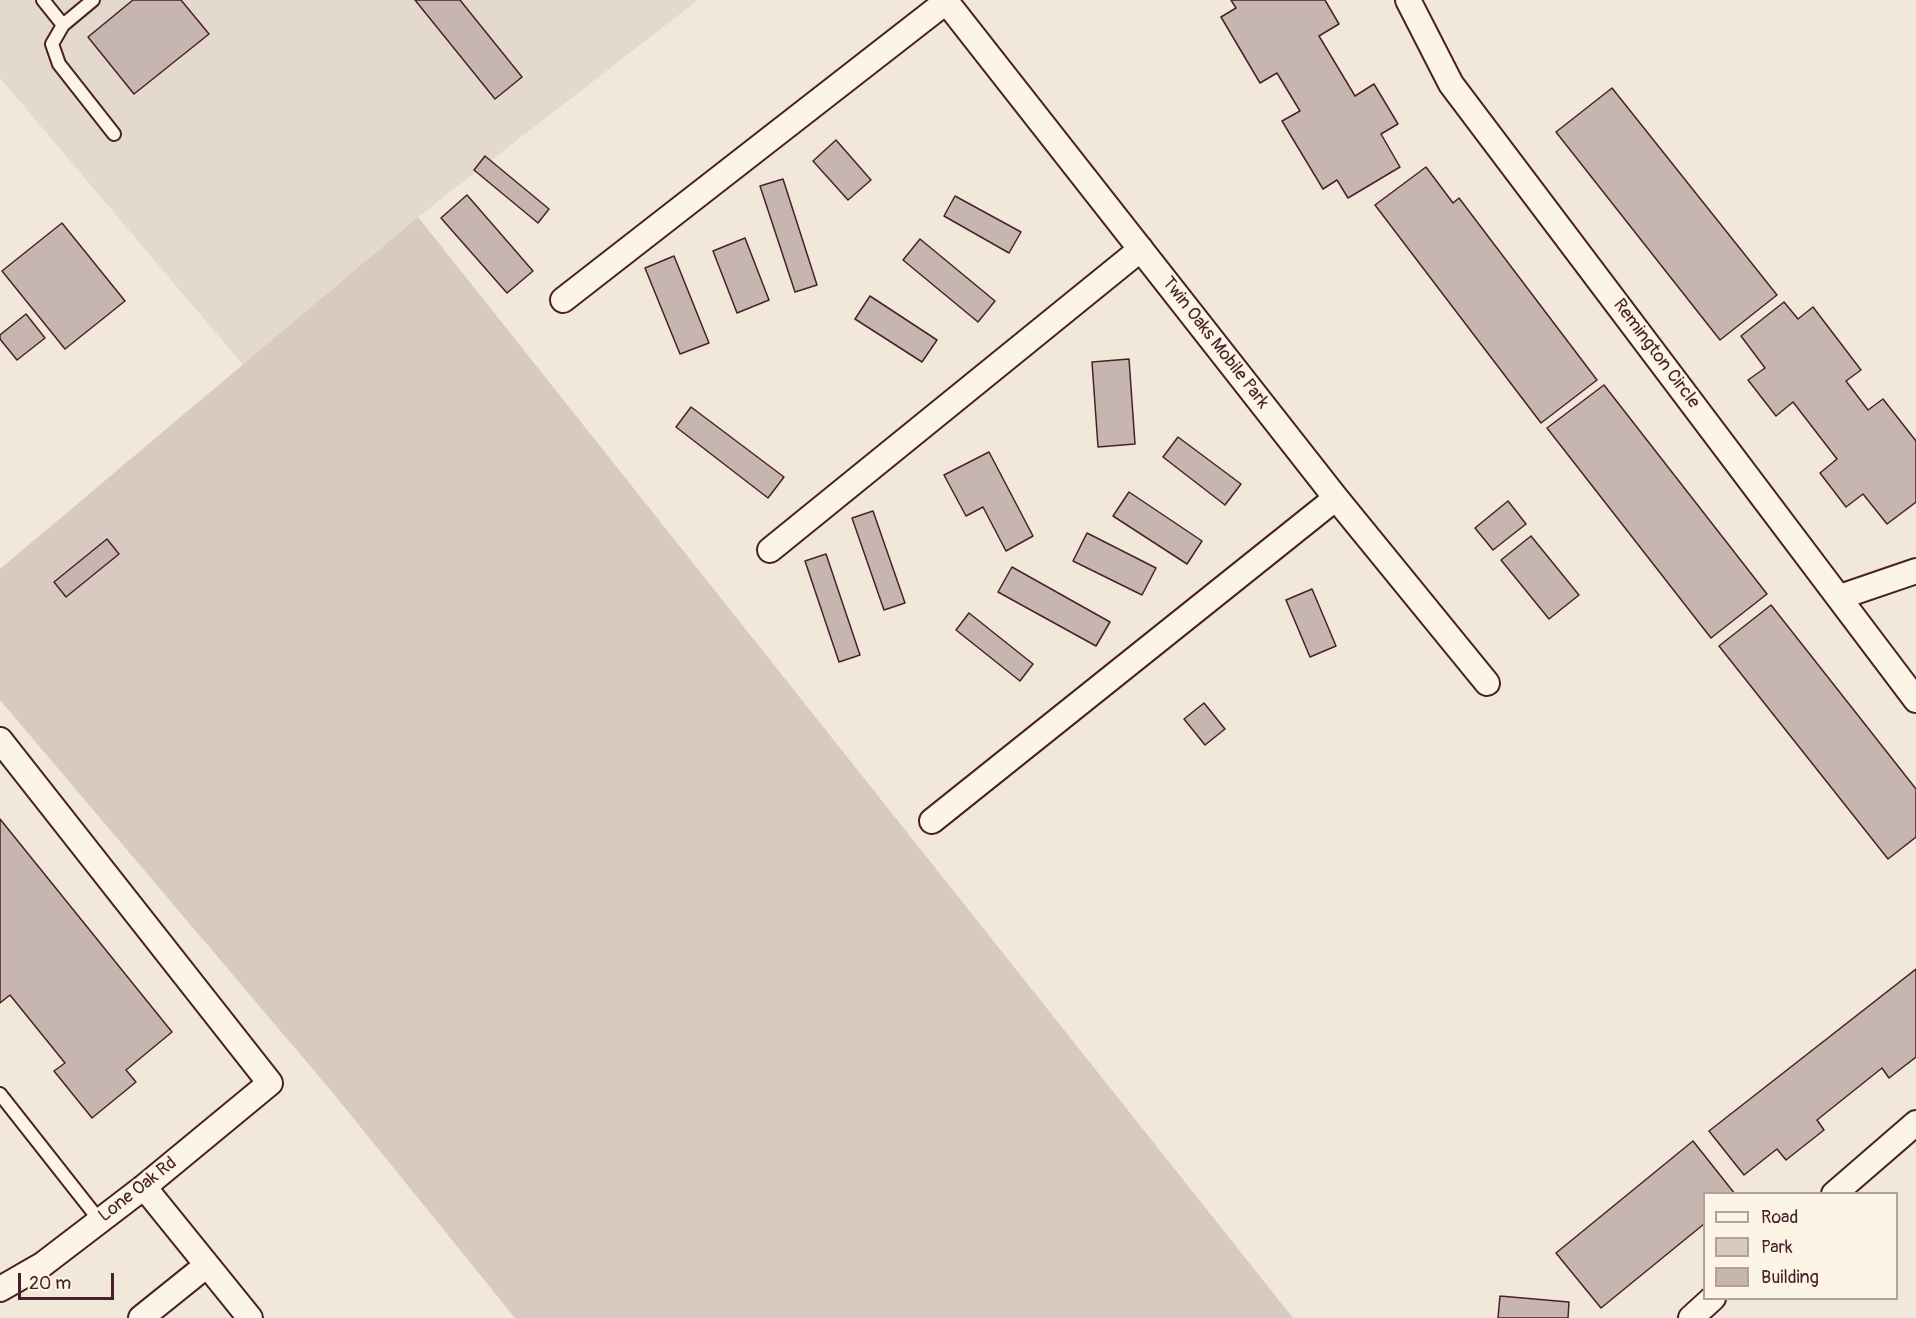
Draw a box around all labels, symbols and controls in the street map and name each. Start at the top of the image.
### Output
street label: Twin Oaks Mobile Park [1157,273,1273,413]
street label: Remington Circle [1608,295,1704,413]
street label: Lone Oak Rd [95,1153,181,1227]
legend [1703,1192,1898,1300]
text: Road [1761,1206,1798,1229]
text: Park [1761,1236,1793,1259]
scale bar [21,1261,117,1299]
text: Building [1761,1266,1819,1289]
text: 20 m [29,1272,71,1295]

